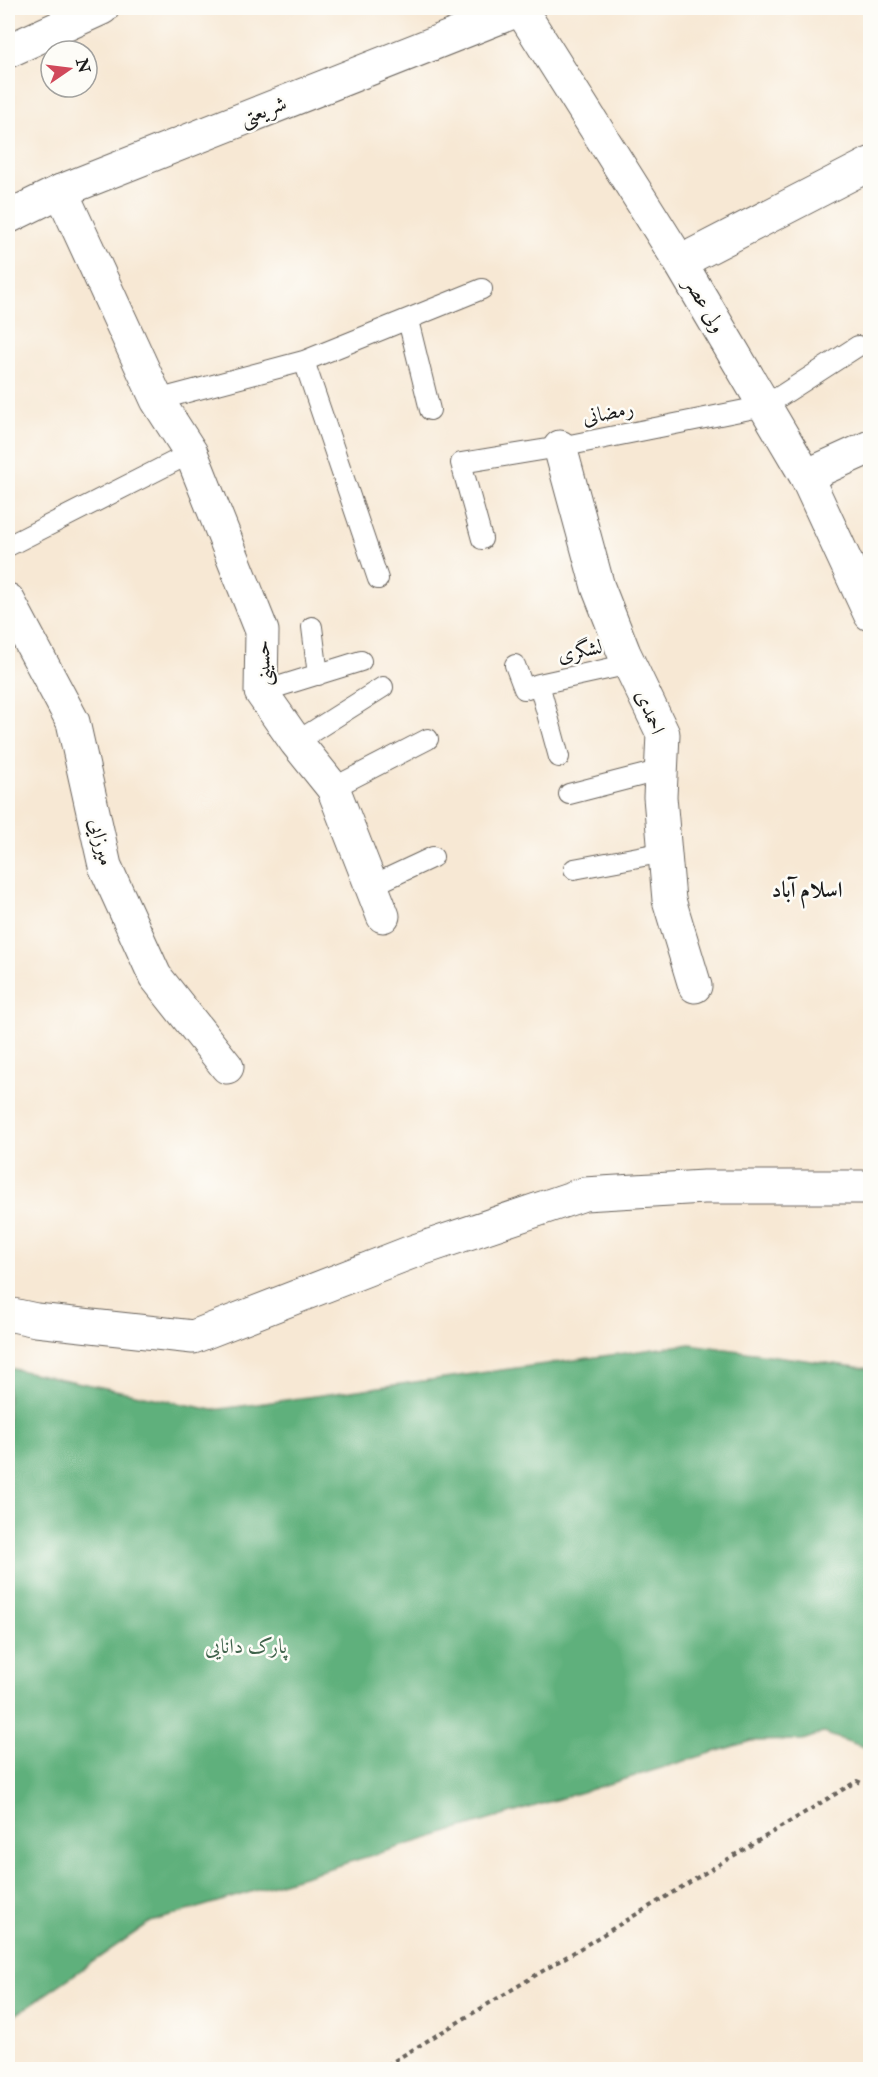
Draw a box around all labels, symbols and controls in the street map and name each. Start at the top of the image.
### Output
north arrow [39,39,99,99]
text: N [71,55,94,76]
street label: شریعتی [236,89,291,134]
street label: ولی عصر [677,270,732,338]
street label: رمضانی [580,395,636,431]
street label: لشگری [555,633,605,669]
street label: حسینی [249,640,278,686]
street label: احمدی [629,686,671,738]
street label: میرزایی [82,815,120,869]
district label: اسلام آباد [772,876,842,909]
park label: پارک دانایی [205,1633,288,1661]

